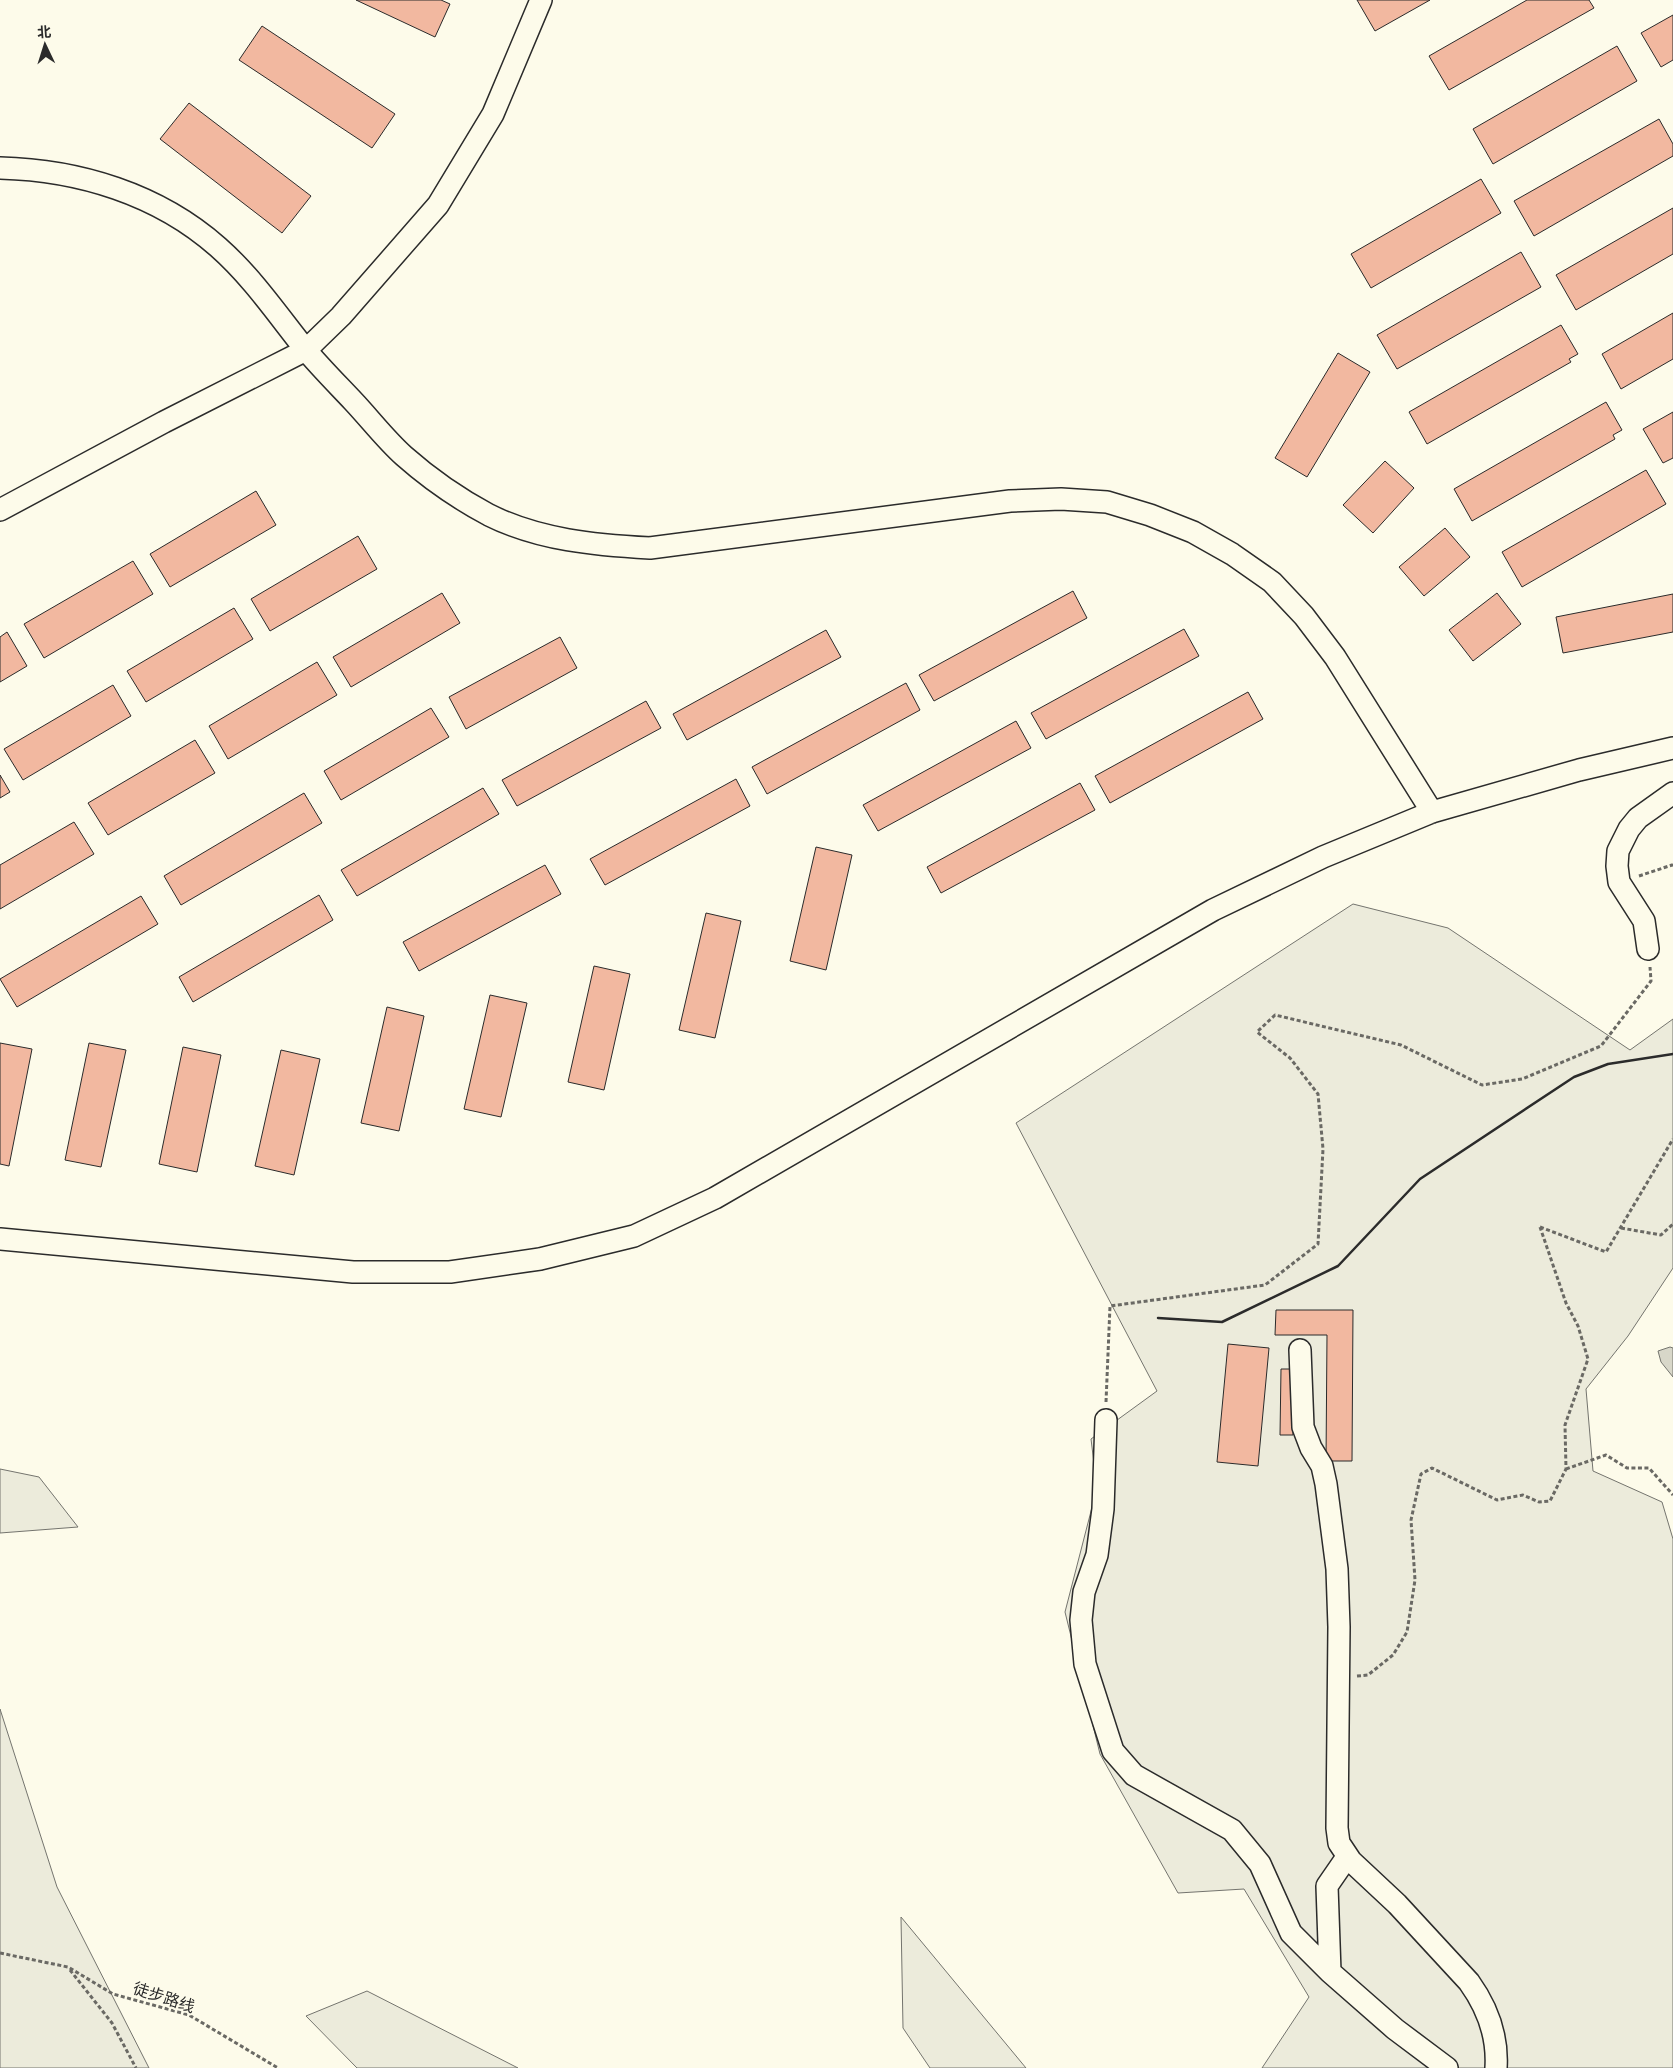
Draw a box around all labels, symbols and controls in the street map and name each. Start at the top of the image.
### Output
north arrow [20,20,70,70]
text: 北 [36,22,52,41]
street label: 徒步路线 [130,1977,198,2017]

